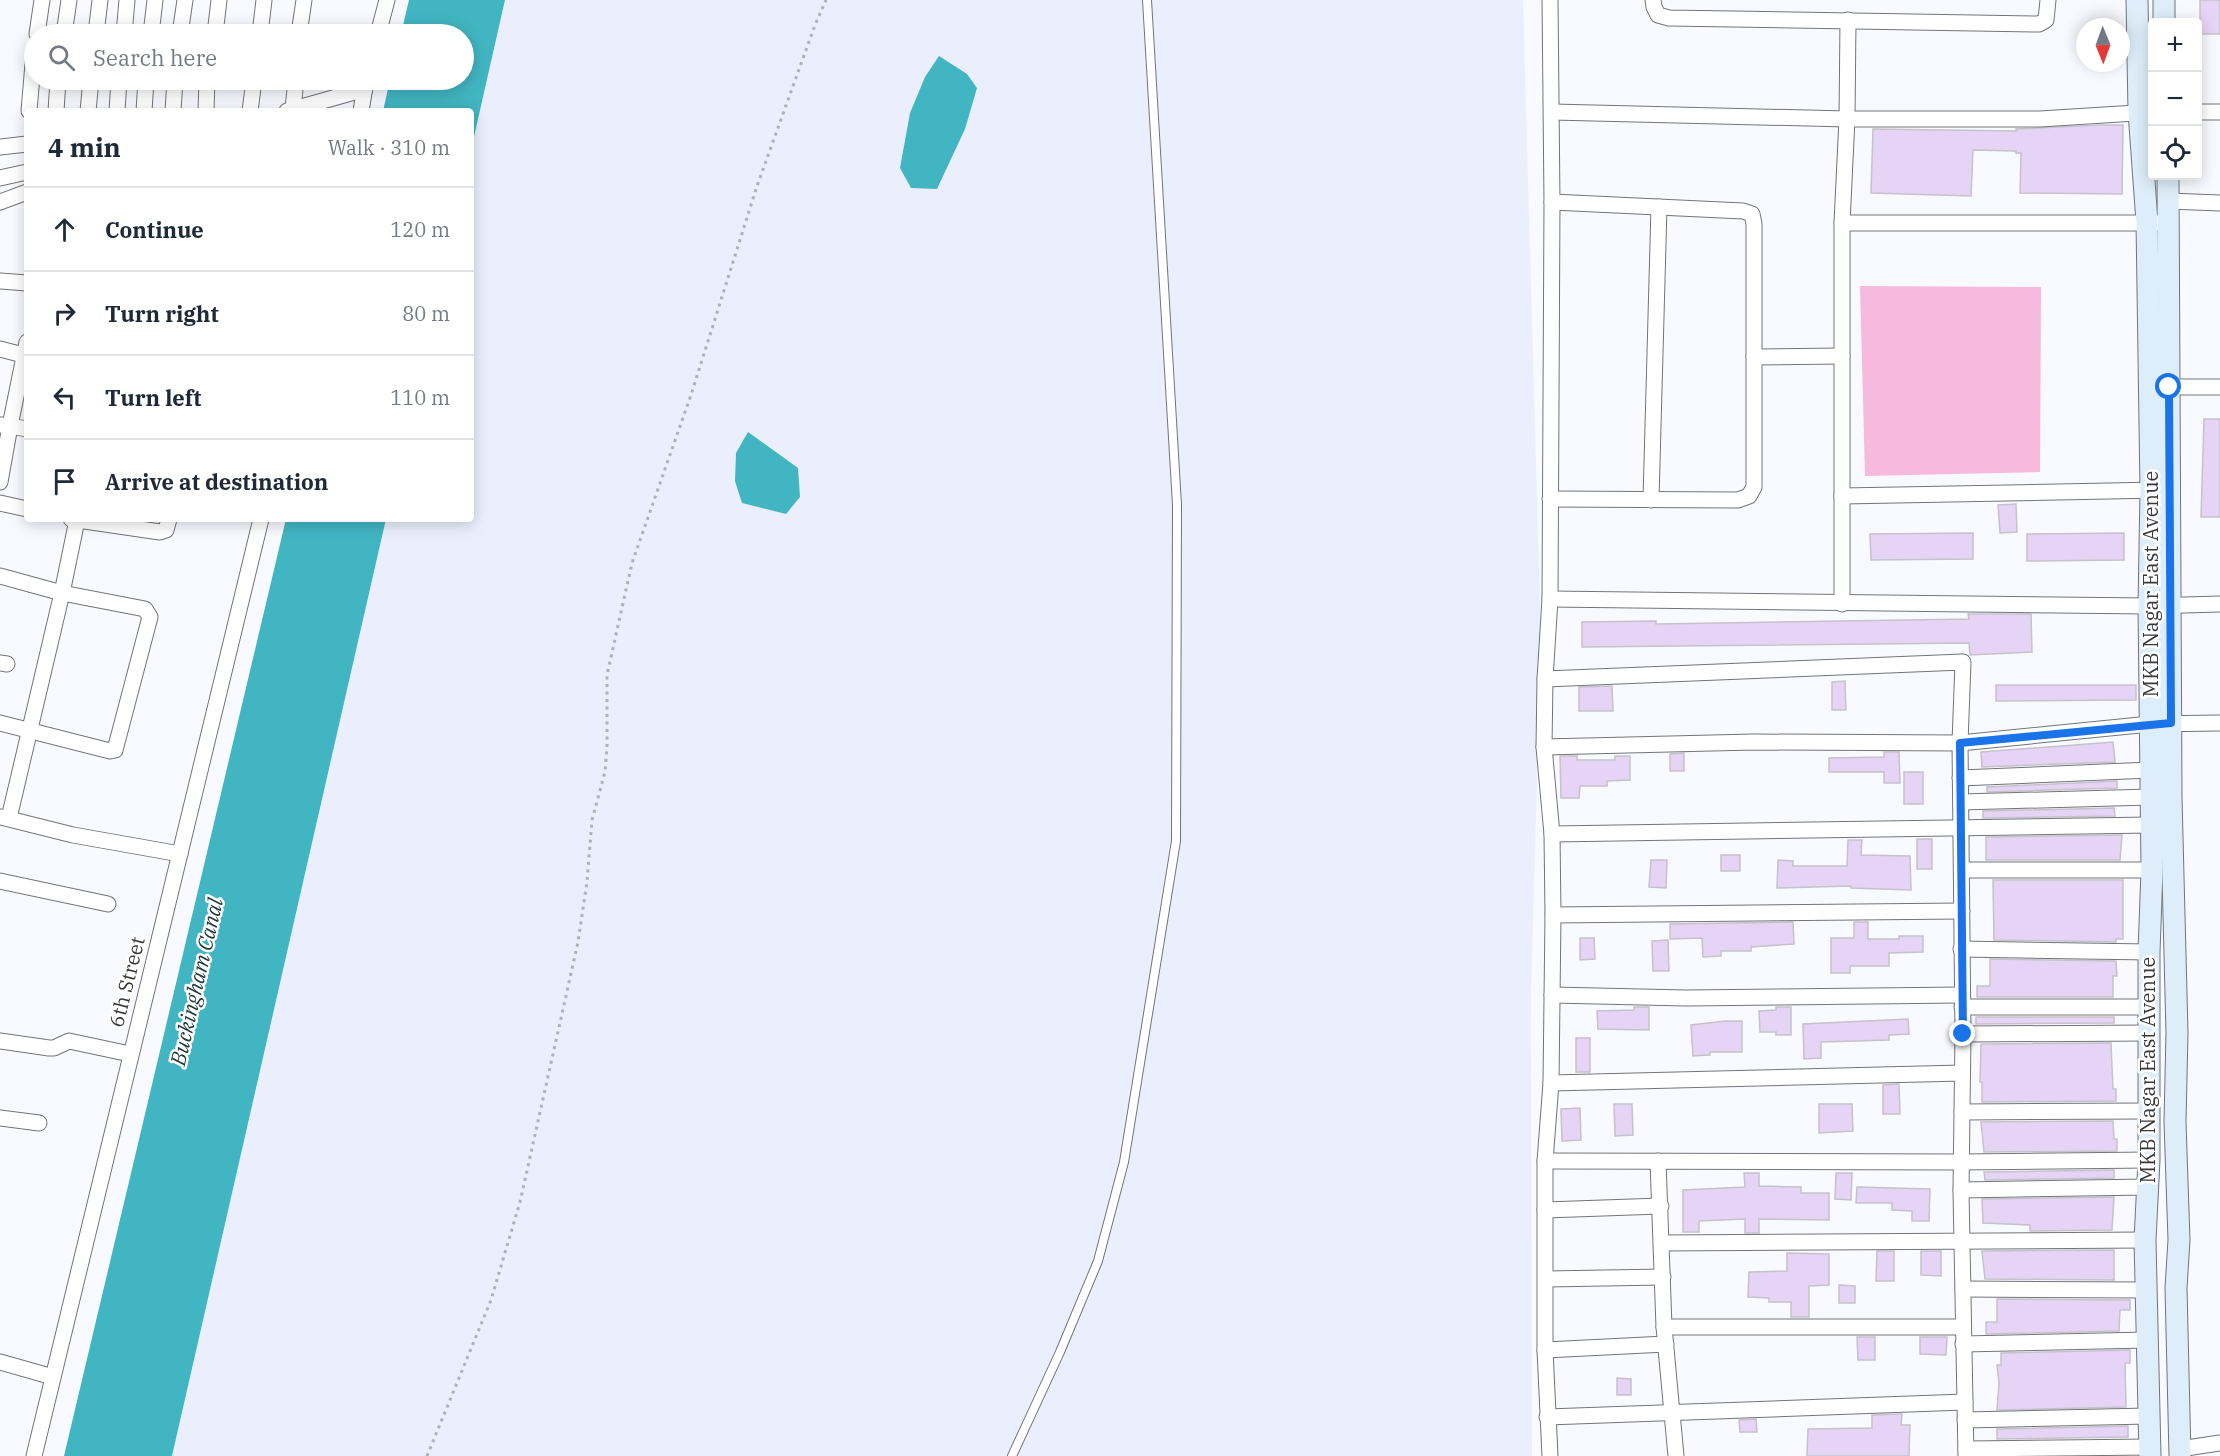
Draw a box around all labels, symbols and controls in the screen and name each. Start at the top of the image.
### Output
north arrow [2076,18,2130,72]
map controls [2148,18,2202,180]
button: + [2148,18,2202,72]
search box [24,24,474,90]
icon: search [45,41,78,74]
text: Search here [93,43,217,72]
button: − [2148,72,2202,126]
button: locate [2148,126,2202,180]
text: 4 min [48,130,121,164]
text: Walk · 310 m [328,134,450,161]
icon: ahead [48,213,81,246]
text: Continue [105,215,204,244]
text: 120 m [390,216,450,243]
icon: right [48,297,81,330]
text: Turn right [105,299,219,328]
text: 80 m [402,300,450,327]
route start [2155,373,2181,399]
icon: left [48,381,81,414]
text: Turn left [105,383,201,412]
text: 110 m [390,384,450,411]
icon: arrive [48,465,81,498]
text: Arrive at destination [105,467,328,496]
street label: MKB Nagar East Avenue [2137,471,2164,697]
water label: Buckingham Canal [163,894,229,1069]
street label: 6th Street [102,934,151,1030]
street label: MKB Nagar East Avenue [2134,957,2161,1183]
route end [1949,1020,1975,1046]

